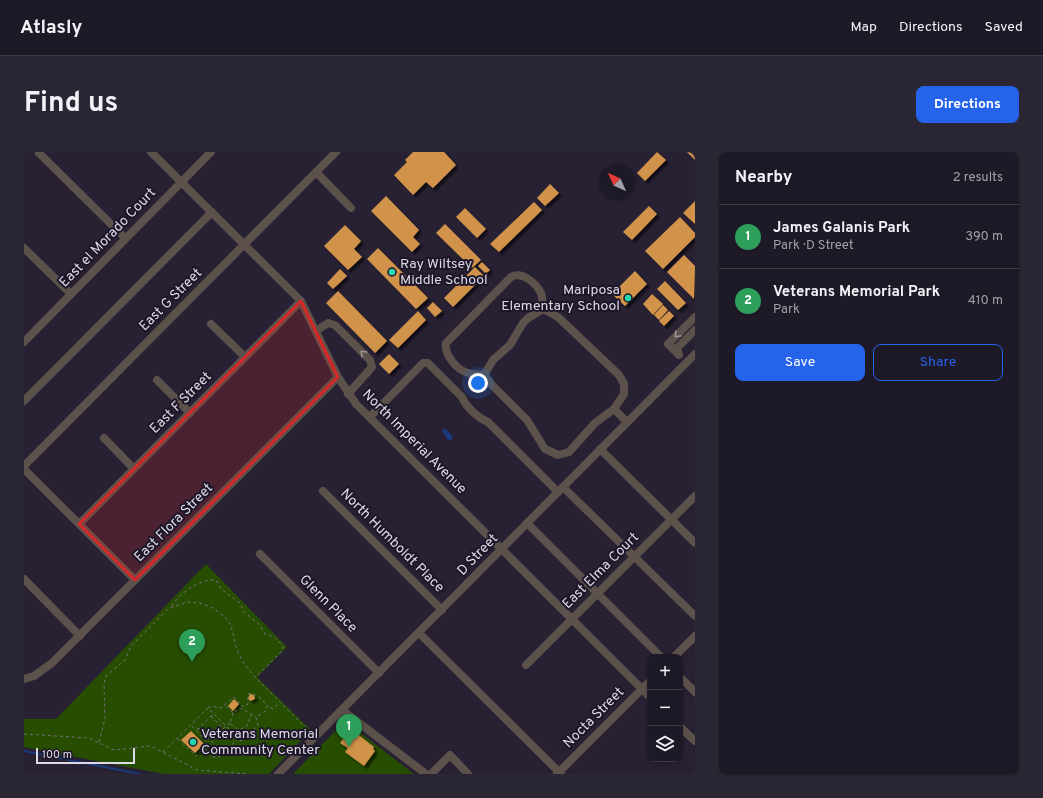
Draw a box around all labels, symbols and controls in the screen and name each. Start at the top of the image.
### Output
text: Atlasly [20,16,82,40]
text: Map [851,19,877,36]
text: Directions [899,19,963,36]
text: Saved [985,19,1023,36]
text: Find us [24,86,118,122]
button: Directions [916,86,1019,123]
north arrow [599,164,635,200]
text: Nearby [735,167,792,189]
text: 2 results [953,170,1003,186]
street label: East el Morado Court [56,185,160,291]
text: James Galanis Park [773,219,910,238]
text: 1 [745,229,751,245]
text: 390 m [965,229,1003,245]
text: Park · D Street [773,238,854,254]
place label: Ray Wiltsey Middle School [400,256,488,289]
street label: East G Street [136,265,206,335]
marker: Ray Wiltsey Middle School [387,267,397,277]
place label: Mariposa Elementary School [501,282,620,315]
text: Veterans Memorial Park [773,283,940,302]
marker: Mariposa Elementary School [623,293,633,303]
text: 2 [744,293,752,309]
text: 410 m [968,293,1003,309]
text: Park [773,302,800,318]
one-way arrow [674,330,681,338]
button: Save [735,344,865,381]
button: Share [873,344,1003,381]
one-way arrow [360,350,368,358]
street label: East F Street [147,369,215,437]
your location [468,373,488,393]
street label: North Imperial Avenue [358,386,470,498]
street label: East Flora Street [131,480,217,566]
street label: North Humboldt Place [337,486,447,596]
street label: East Elma Court [559,529,643,613]
street label: D Street [454,531,502,579]
street label: Glenn Place [296,572,360,636]
pin: 2 [179,629,205,662]
map controls [647,654,683,762]
button: + [647,654,683,690]
street label: Nocta Street [560,684,628,752]
button: − [647,690,683,726]
pin: 1 [336,714,362,747]
place label: Veterans Memorial Community Center [201,726,320,759]
button: layers [647,726,683,762]
marker: Veterans Memorial Community Center [188,737,198,747]
scale bar [36,746,135,765]
text: 100 m [42,748,72,762]

